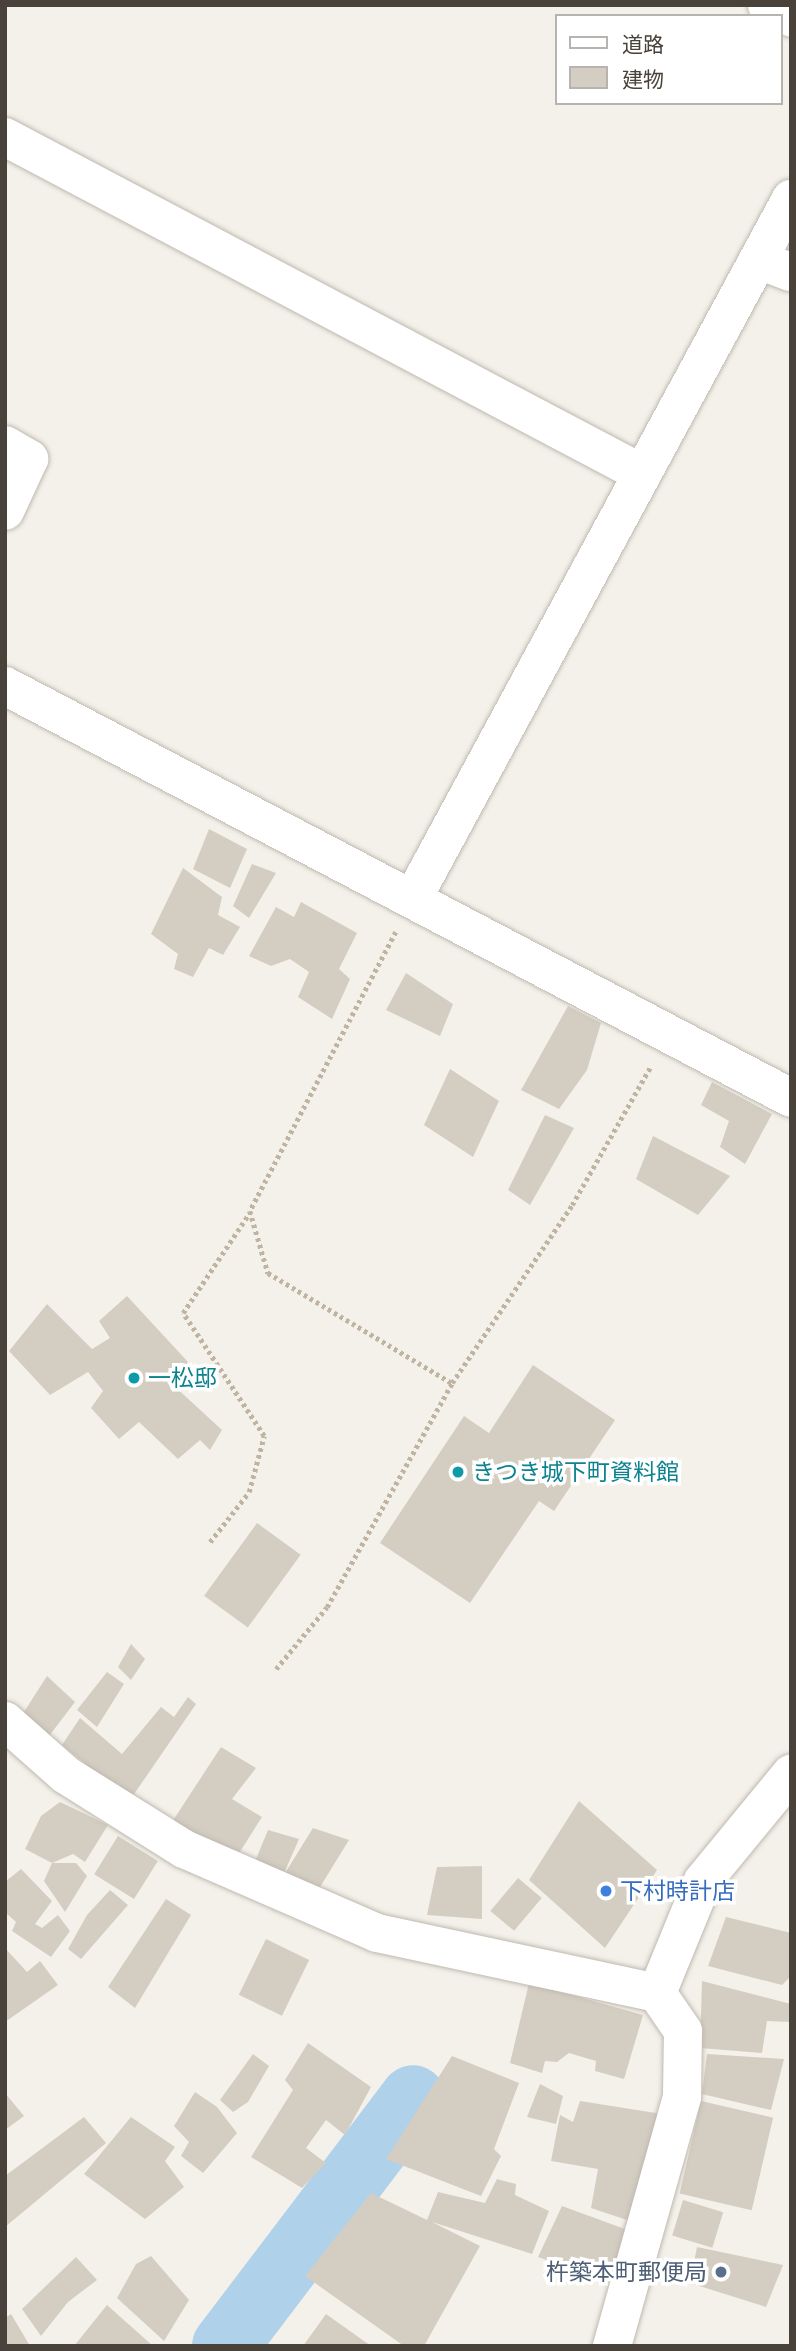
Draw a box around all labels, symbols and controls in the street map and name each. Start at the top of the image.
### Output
legend [554,14,782,105]
text: 道路 [622,33,664,56]
text: 建物 [622,68,664,91]
place label: 一松邸 [148,1364,217,1392]
marker: 一松邸 [126,1370,142,1386]
place label: きつき城下町資料館 [472,1458,679,1486]
marker: きつき城下町資料館 [450,1464,466,1480]
place label: 下村時計店 [620,1877,735,1905]
marker: 下村時計店 [598,1883,614,1899]
place label: 杵築本町郵便局 [546,2258,707,2286]
marker: 杵築本町郵便局 [713,2264,729,2280]

